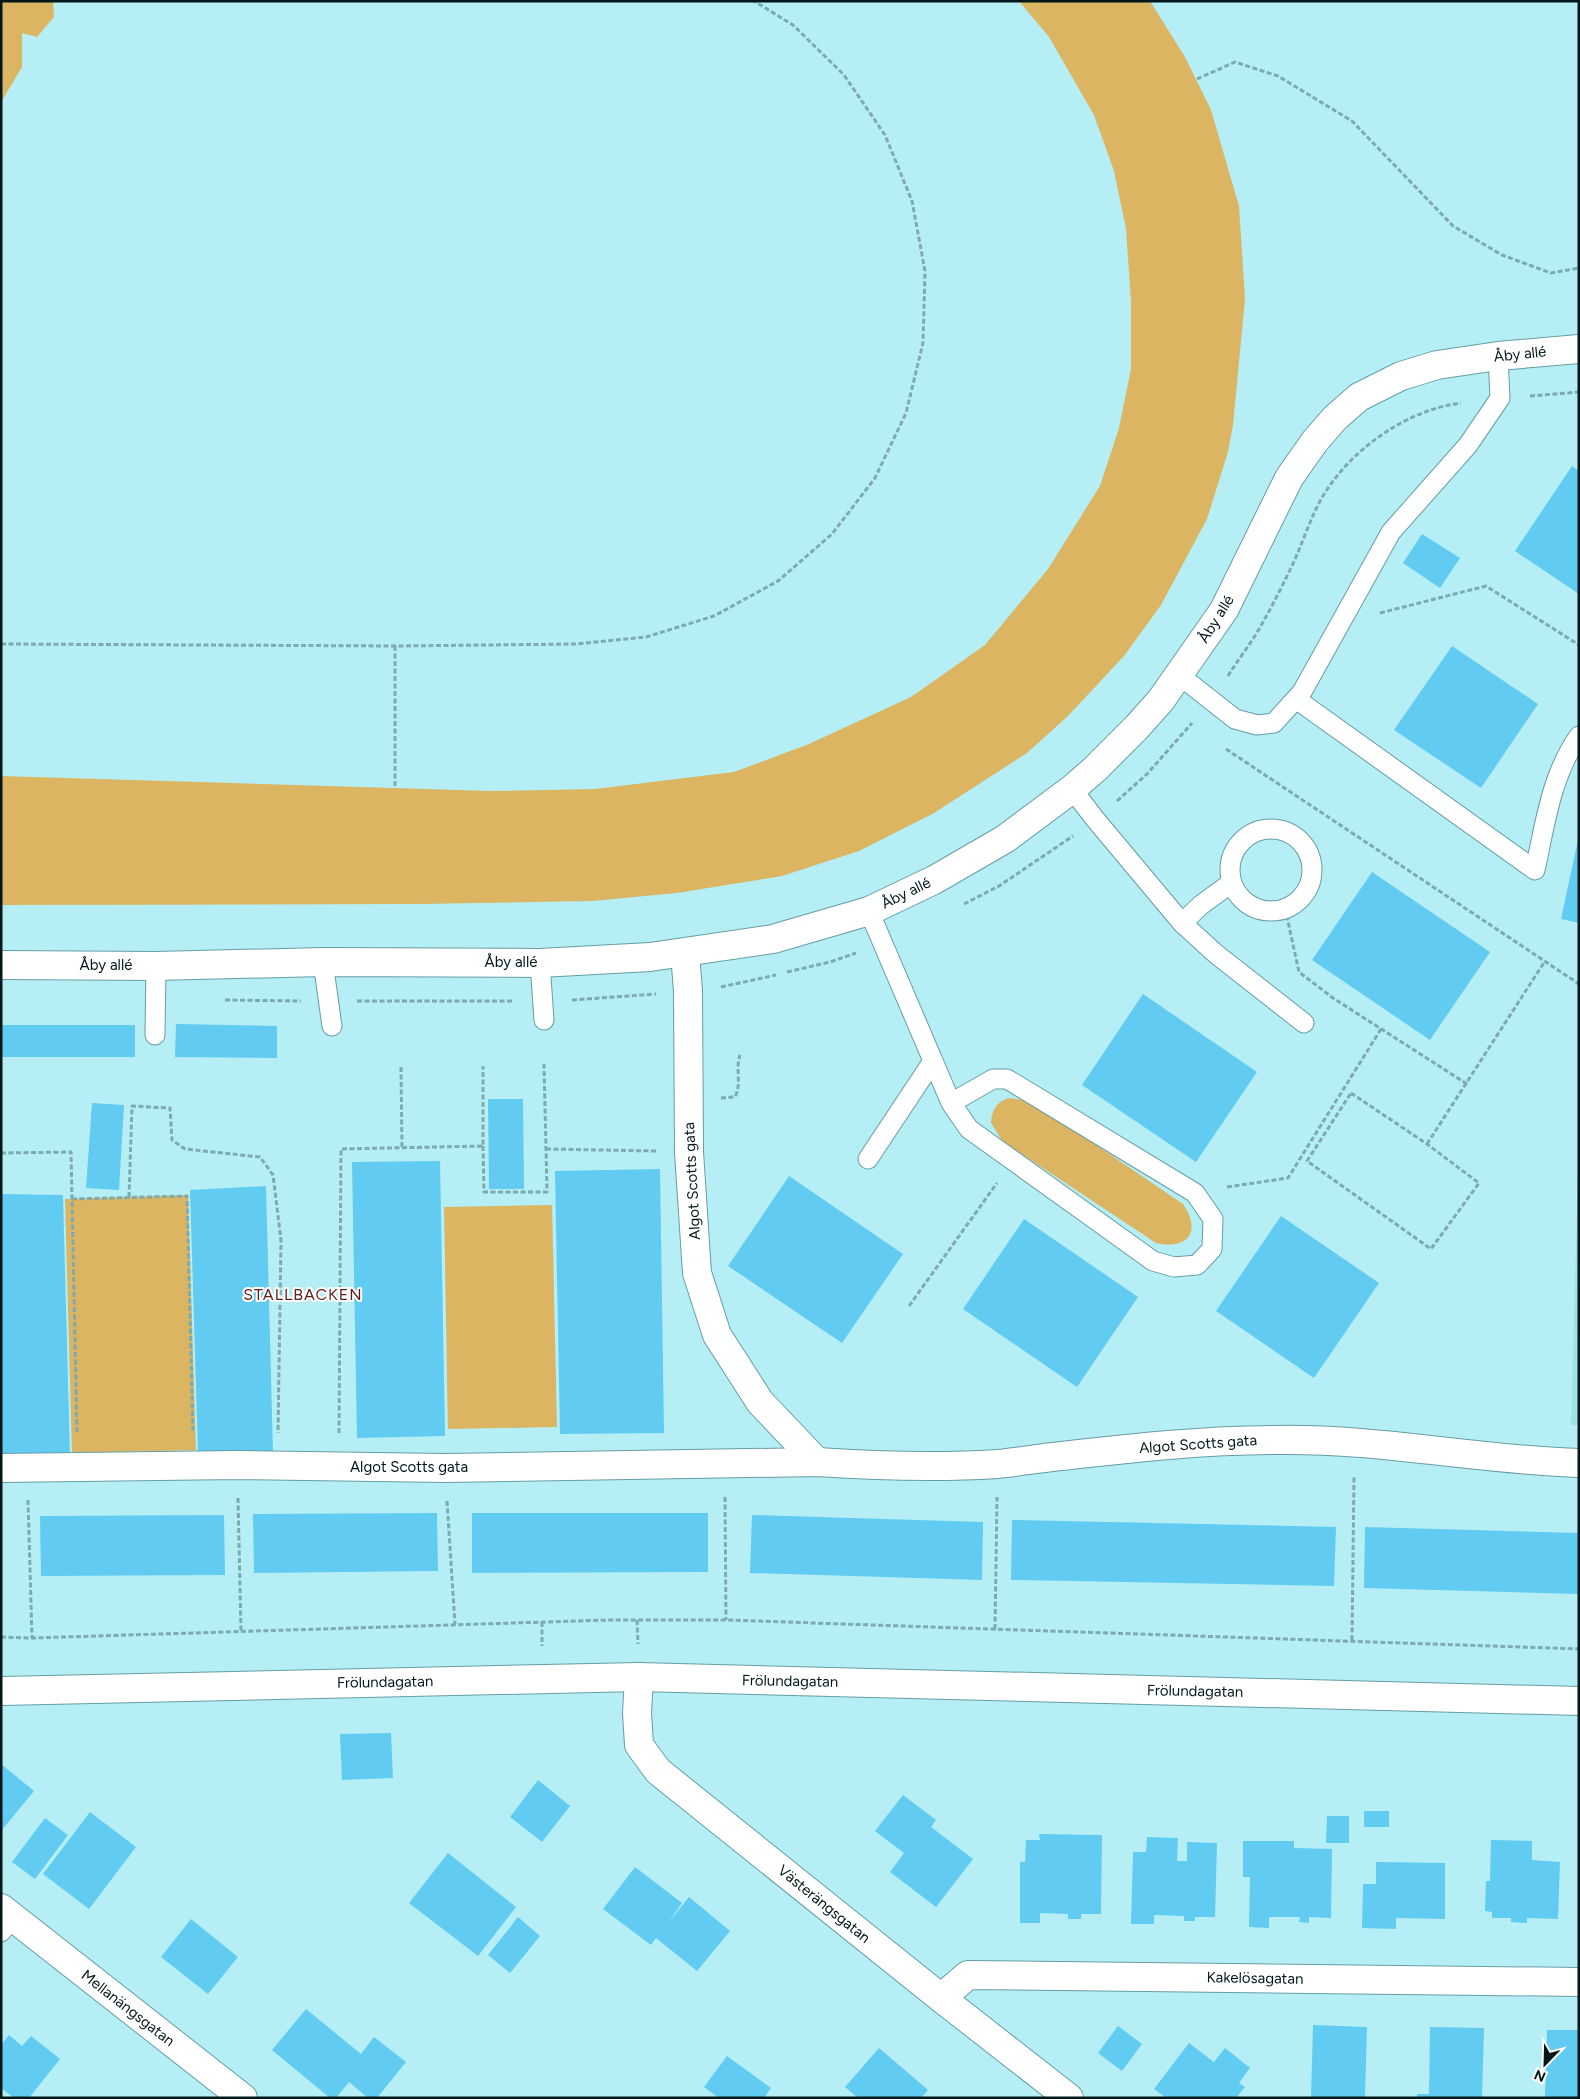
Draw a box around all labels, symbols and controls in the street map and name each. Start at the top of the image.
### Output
street label: Åby allé [1493,342,1547,366]
street label: Åby allé [1194,592,1238,646]
street label: Åby allé [878,873,934,913]
street label: Åby allé [485,953,537,971]
street label: Åby allé [80,956,132,974]
street label: Algot Scotts gata [680,1122,704,1240]
district label: STALLBACKEN [243,1285,363,1304]
street label: Algot Scotts gata [1138,1431,1258,1457]
street label: Algot Scotts gata [350,1458,468,1476]
street label: Frölundagatan [742,1671,838,1691]
street label: Frölundagatan [337,1672,433,1692]
street label: Frölundagatan [1147,1681,1243,1701]
street label: Västerängsgatan [774,1861,874,1947]
street label: Mellanängsgatan [78,1966,178,2050]
street label: Kakelösagatan [1206,1968,1304,1988]
north arrow [1520,2039,1570,2089]
text: N [1532,2066,1548,2085]

